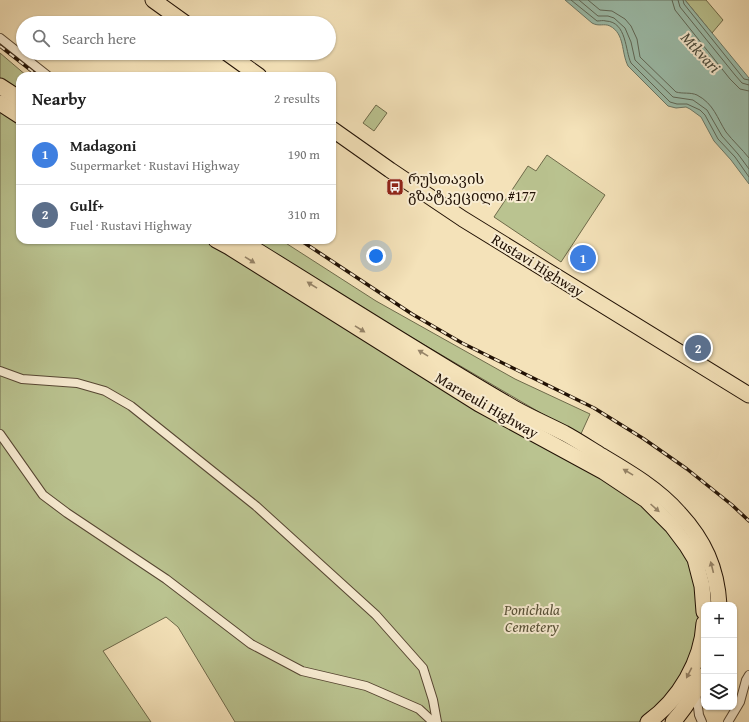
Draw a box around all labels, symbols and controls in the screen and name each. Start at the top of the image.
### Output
search box [16,16,336,60]
water label: Mtkvari [676,26,726,78]
icon: search [30,27,52,49]
text: Search here [62,28,136,49]
text: Nearby [32,86,86,111]
text: 2 results [274,89,320,108]
text: Madagoni [70,135,136,156]
text: 1 [42,145,48,164]
text: 190 m [288,145,320,164]
text: Supermarket · Rustavi Highway [70,156,240,175]
place label: რუსთავის გზატკეცილი #177 [408,168,536,206]
bus stop icon: რუსთავის გზატკეცილი #177 [385,177,405,197]
text: Gulf+ [70,195,104,216]
text: 2 [42,205,48,224]
text: 310 m [288,205,320,224]
text: Fuel · Rustavi Highway [70,216,192,235]
street label: Rustavi Highway [488,228,588,302]
pin: 1 [570,243,596,273]
your location [366,246,386,266]
one-way arrow [244,256,256,263]
one-way arrow [307,281,317,289]
one-way arrow [354,325,366,332]
pin: 2 [685,333,711,363]
one-way arrow [417,350,429,357]
street label: Marneuli Highway [432,367,543,443]
one-way arrow [622,468,634,475]
one-way arrow [650,504,660,513]
one-way arrow [709,561,715,573]
park label: Ponichala Cemetery [503,599,560,637]
map controls [701,602,737,710]
button: + [701,602,737,638]
button: − [701,638,737,674]
one-way arrow [686,667,692,679]
button: layers [701,674,737,710]

